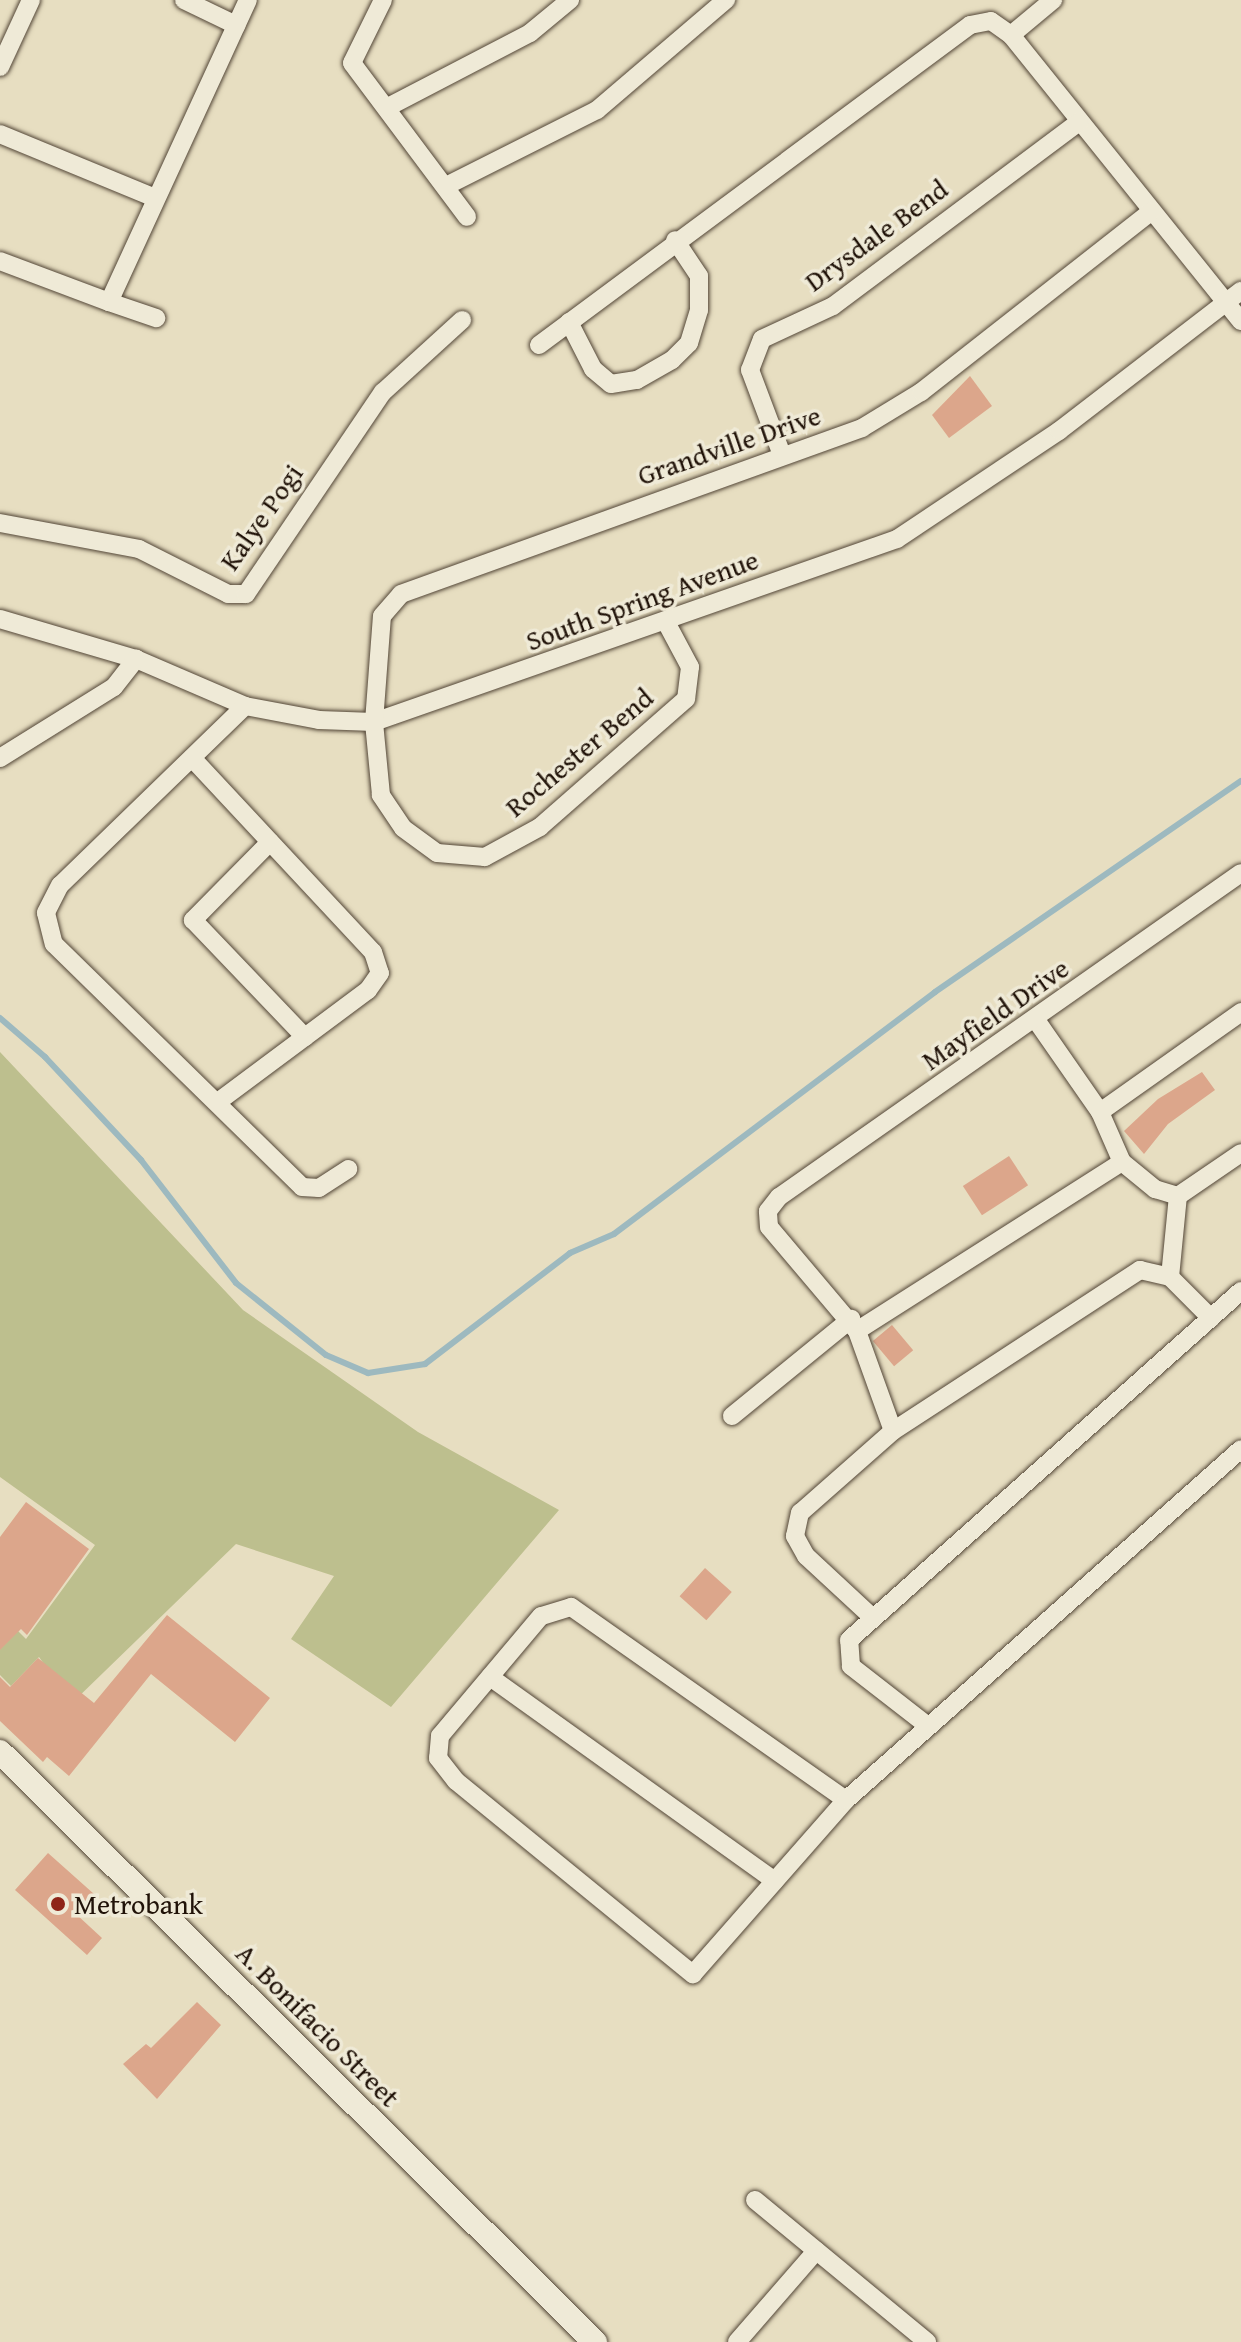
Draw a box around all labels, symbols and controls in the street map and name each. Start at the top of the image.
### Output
street label: Drysdale Bend [798,172,954,298]
street label: Grandville Drive [633,398,825,492]
street label: Kalye Pogi [212,458,310,576]
street label: South Spring Avenue [521,542,763,658]
street label: Rochester Bend [498,680,660,824]
street label: Mayfield Drive [915,951,1075,1077]
place label: Metrobank [74,1887,203,1921]
marker: Metrobank [49,1895,67,1913]
street label: A. Bonifacio Street [229,1936,407,2114]

